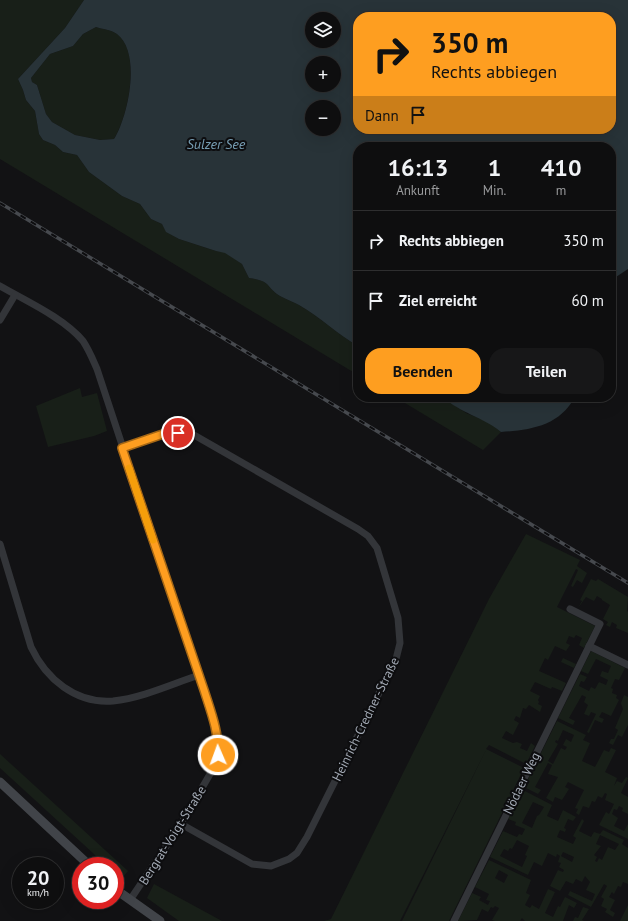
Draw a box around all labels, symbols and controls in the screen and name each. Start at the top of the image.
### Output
map controls [305,12,341,136]
button: layers [305,12,341,48]
text: 350 m [431,24,508,61]
icon: right [365,28,417,80]
button: + [305,56,341,92]
text: Rechts abbiegen [431,60,557,83]
button: − [305,100,341,136]
icon: arrive [407,104,429,126]
text: Dann [365,106,399,125]
water label: Sulzer See [187,135,246,153]
text: 16:13 [387,152,448,183]
text: 1 [488,152,501,183]
text: 410 [541,152,582,183]
text: Ankunft [396,182,440,199]
text: Min. [483,182,506,199]
text: m [556,182,566,199]
icon: right [365,230,387,252]
text: Rechts abbiegen [399,231,504,250]
text: 350 m [563,231,604,250]
icon: arrive [365,290,387,312]
text: Ziel erreicht [399,291,477,310]
text: 60 m [571,291,604,310]
button: Beenden [365,348,481,394]
button: Teilen [489,348,604,394]
pin [161,416,195,450]
icon: arrive [167,422,189,444]
street label: Heinrich-Credner-Straße [328,654,403,784]
position arrow [197,734,239,776]
street label: Nödaer Weg [499,749,544,817]
street label: Bergrat-Voigt-Straße [135,782,210,888]
speed limit sign: 30 [72,857,124,909]
text: 20 [27,865,49,891]
text: km/h [27,886,49,899]

